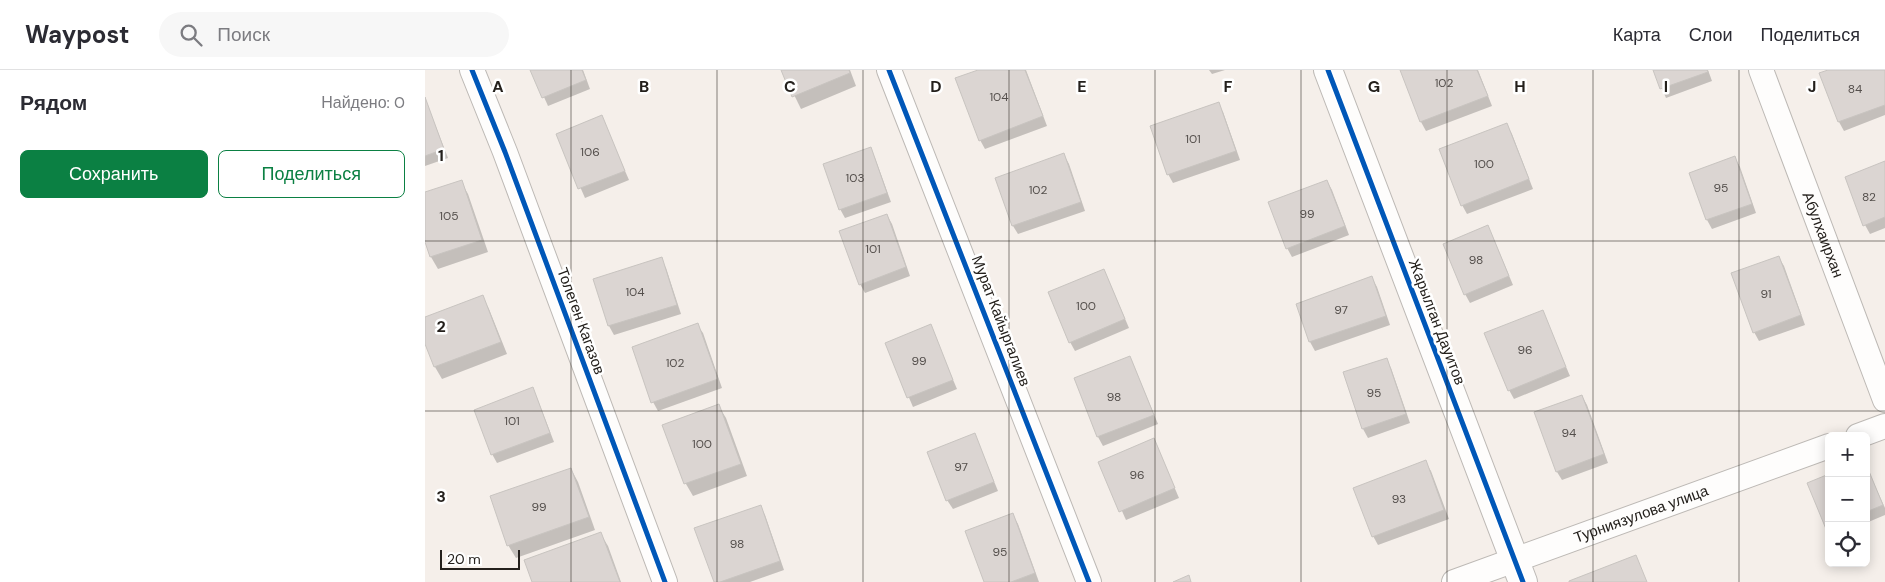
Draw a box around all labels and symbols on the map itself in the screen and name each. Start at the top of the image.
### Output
house number: 102 [1435,75,1453,91]
text: A [492,76,504,97]
text: B [639,76,649,97]
text: C [784,76,796,97]
text: D [930,76,942,97]
text: E [1077,76,1087,97]
text: F [1224,76,1233,97]
text: G [1368,76,1380,97]
text: H [1514,76,1526,97]
text: I [1664,76,1668,97]
text: J [1808,76,1816,97]
house number: 84 [1848,81,1862,97]
house number: 104 [989,89,1009,105]
house number: 101 [1185,131,1201,147]
house number: 106 [580,144,600,160]
text: 1 [438,145,444,166]
house number: 100 [1474,156,1494,172]
house number: 103 [845,170,865,186]
house number: 95 [1714,180,1728,196]
house number: 102 [1029,182,1047,198]
street label: Абулхаирхан [1798,189,1848,281]
house number: 82 [1862,189,1876,205]
house number: 99 [1299,206,1315,222]
house number: 105 [439,208,459,224]
house number: 101 [865,241,881,257]
house number: 98 [1469,252,1483,268]
street label: Мурат Кайыргалиев [967,253,1035,389]
street label: Жарылган Дауитов [1404,256,1470,388]
street label: Толеген Кагазов [552,265,610,377]
house number: 104 [625,284,645,300]
house number: 91 [1760,286,1772,302]
house number: 100 [1076,298,1096,314]
house number: 97 [1334,302,1348,318]
text: 2 [436,316,446,337]
house number: 96 [1517,342,1533,358]
house number: 99 [911,353,927,369]
house number: 102 [666,355,684,371]
house number: 95 [1367,385,1381,401]
house number: 98 [1107,389,1121,405]
house number: 101 [504,413,520,429]
house number: 94 [1562,425,1576,441]
house number: 100 [692,436,712,452]
house number: 97 [954,459,968,475]
house number: 96 [1129,467,1145,483]
street label: Турниязулова улица [1571,480,1712,548]
text: 3 [436,486,446,507]
house number: 93 [1392,491,1406,507]
house number: 99 [531,499,547,515]
house number: 98 [730,536,744,552]
house number: 95 [993,544,1007,560]
scale bar [440,547,520,570]

